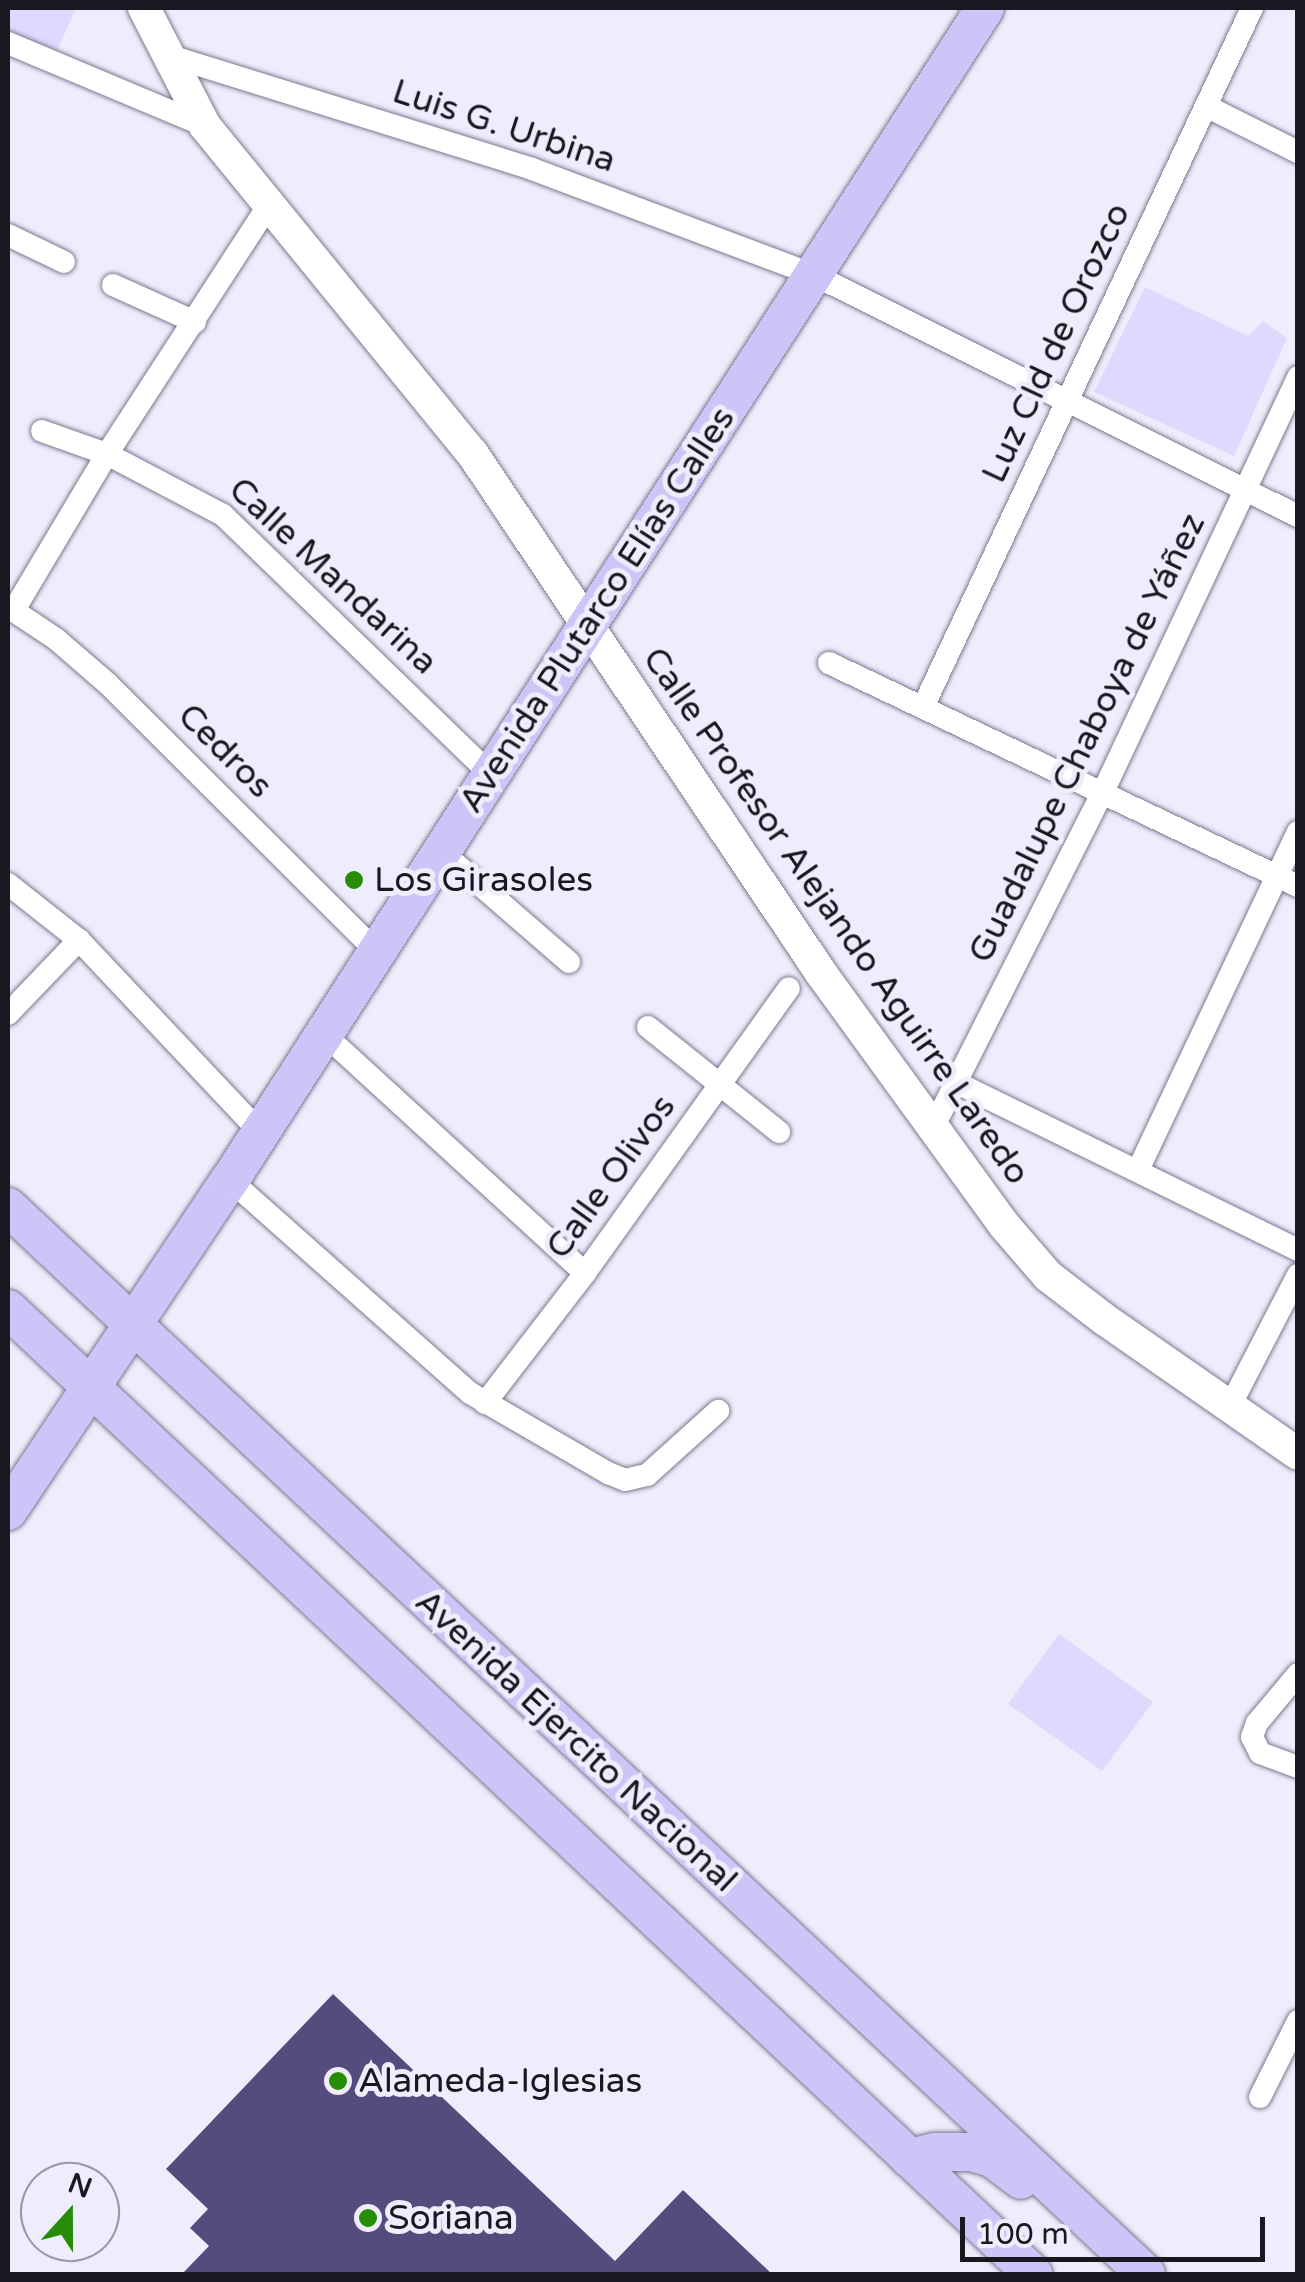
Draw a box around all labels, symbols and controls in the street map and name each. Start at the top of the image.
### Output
street label: Luis G. Urbina [387,70,621,182]
street label: Luz CId de Orozco [973,197,1139,489]
street label: Avenida Plutarco Elías Calles [450,399,744,821]
street label: Calle Mandarina [220,469,446,683]
street label: Guadalupe Chaboya de Yáñez [960,506,1214,970]
street label: Calle Profesor Alejando Aguirre Laredo [634,639,1038,1193]
street label: Cedros [169,695,281,807]
place label: Los Girasoles [374,859,593,901]
marker: Los Girasoles [343,869,365,891]
street label: Calle Olivos [538,1087,684,1267]
street label: Avenida Ejercito Nacional [406,1581,746,1901]
place label: Alameda-Iglesias [358,2060,642,2102]
marker: Alameda-Iglesias [327,2070,349,2092]
north arrow [20,2162,120,2262]
text: N [63,2166,97,2206]
place label: Soriana [388,2197,514,2239]
scale bar [965,2197,1270,2259]
marker: Soriana [357,2207,379,2229]
text: 100 m [977,2216,1069,2253]

